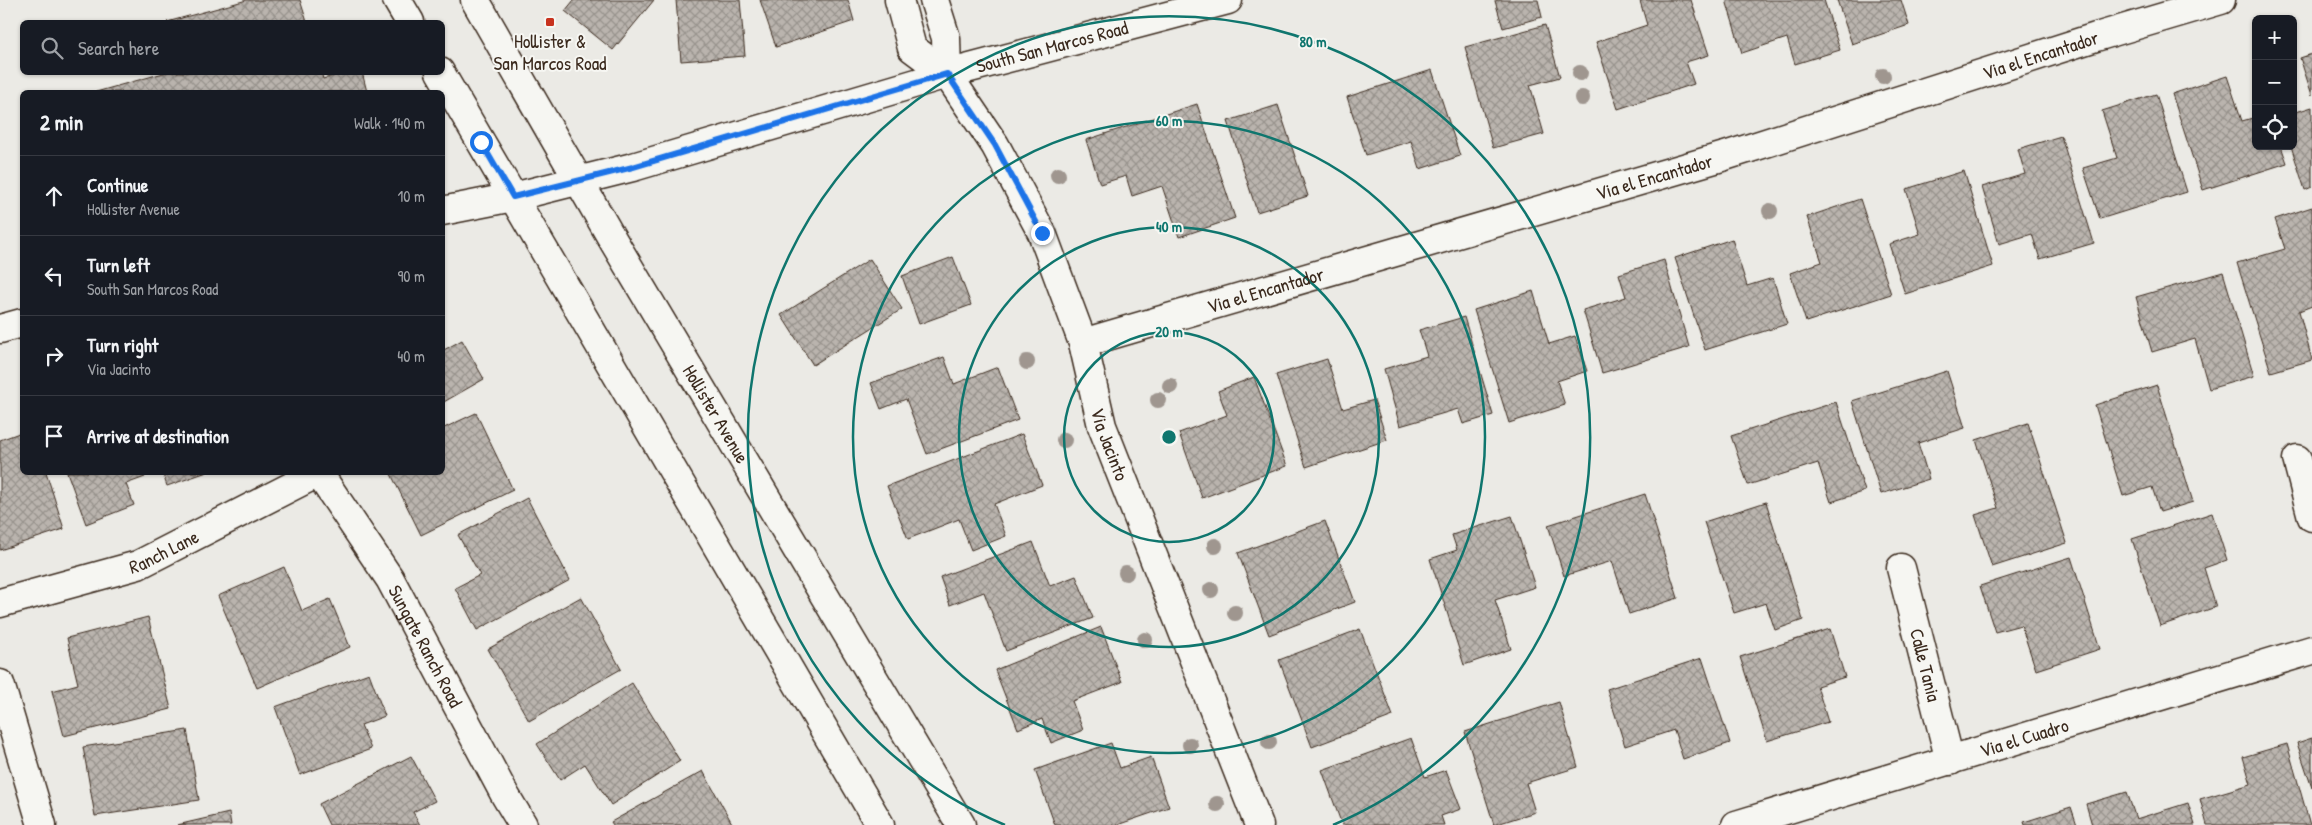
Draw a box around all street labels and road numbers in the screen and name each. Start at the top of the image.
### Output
street label: South San Marcos Road [973,14,1131,79]
street label: Via el Encantador [1979,24,2103,86]
street label: Via el Encantador [1593,147,1716,206]
street label: Via el Encantador [1204,260,1328,319]
street label: Hollister Avenue [677,360,756,468]
street label: Via Jacinto [1085,405,1135,485]
street label: Ranch Lane [126,523,203,580]
street label: Sungate Ranch Road [383,580,469,712]
street label: Calle Tania [1904,626,1948,705]
street label: Via el Cuadro [1976,712,2072,763]

